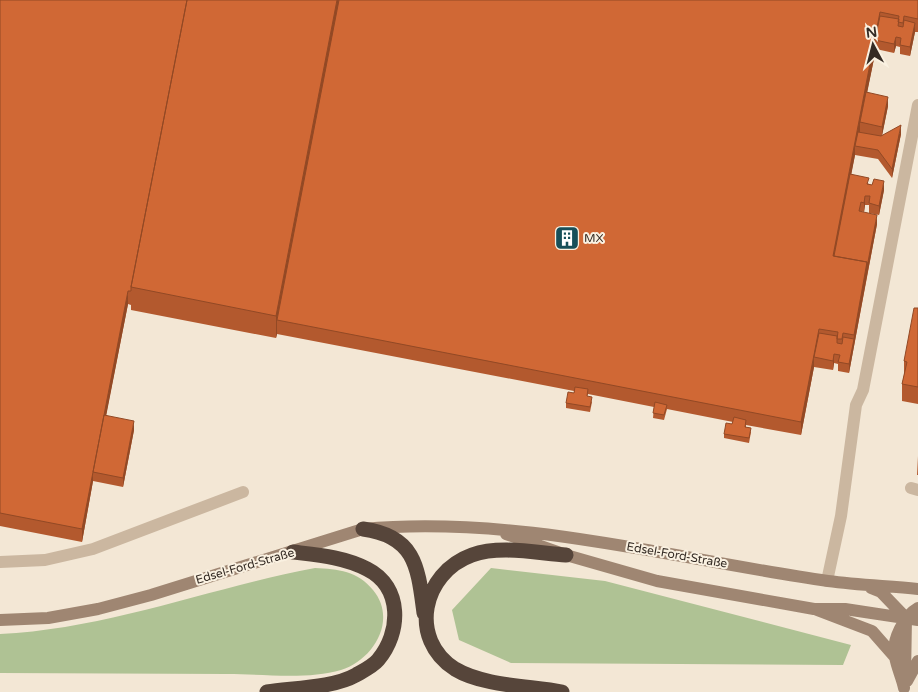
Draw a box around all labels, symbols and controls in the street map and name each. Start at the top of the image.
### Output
north arrow [848,20,898,70]
text: N [865,23,878,42]
building icon: MX [554,225,580,251]
place label: MX [584,231,604,245]
street label: Edsel-Ford-Straße [626,539,729,571]
street label: Edsel-Ford-Straße [194,545,296,587]

